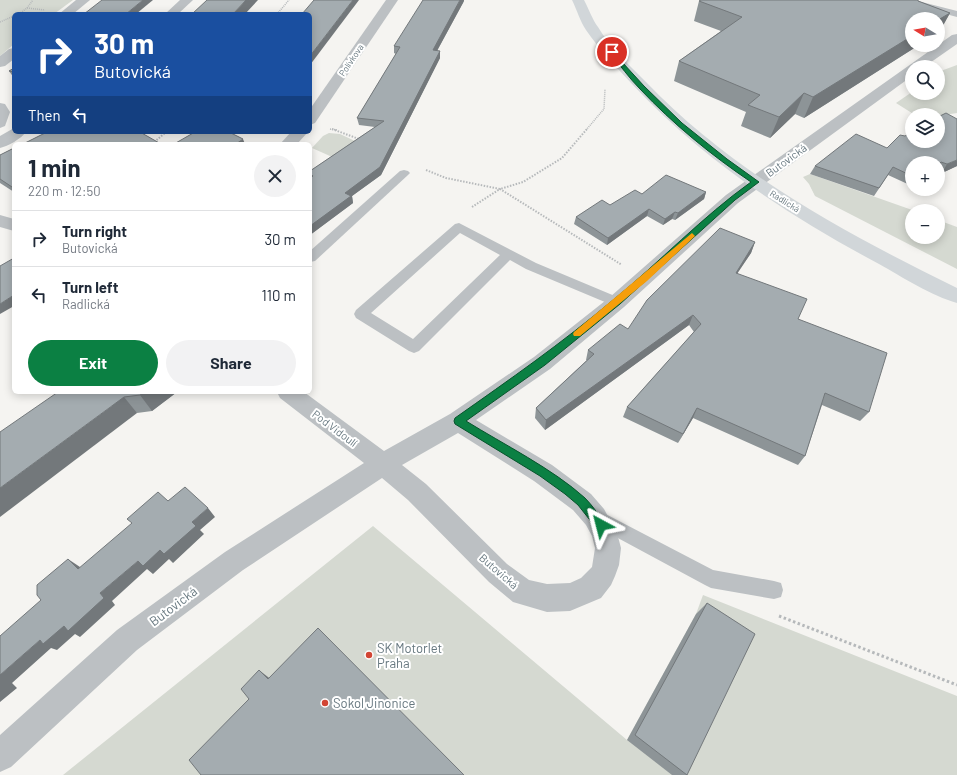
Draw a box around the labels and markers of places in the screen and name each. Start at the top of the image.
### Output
pin [595,35,629,69]
place label: SK Motorlet Praha [377,640,442,671]
marker: SK Motorlet Praha [364,650,374,660]
place label: Sokol Jinonice [333,695,415,711]
marker: Sokol Jinonice [320,698,330,708]

